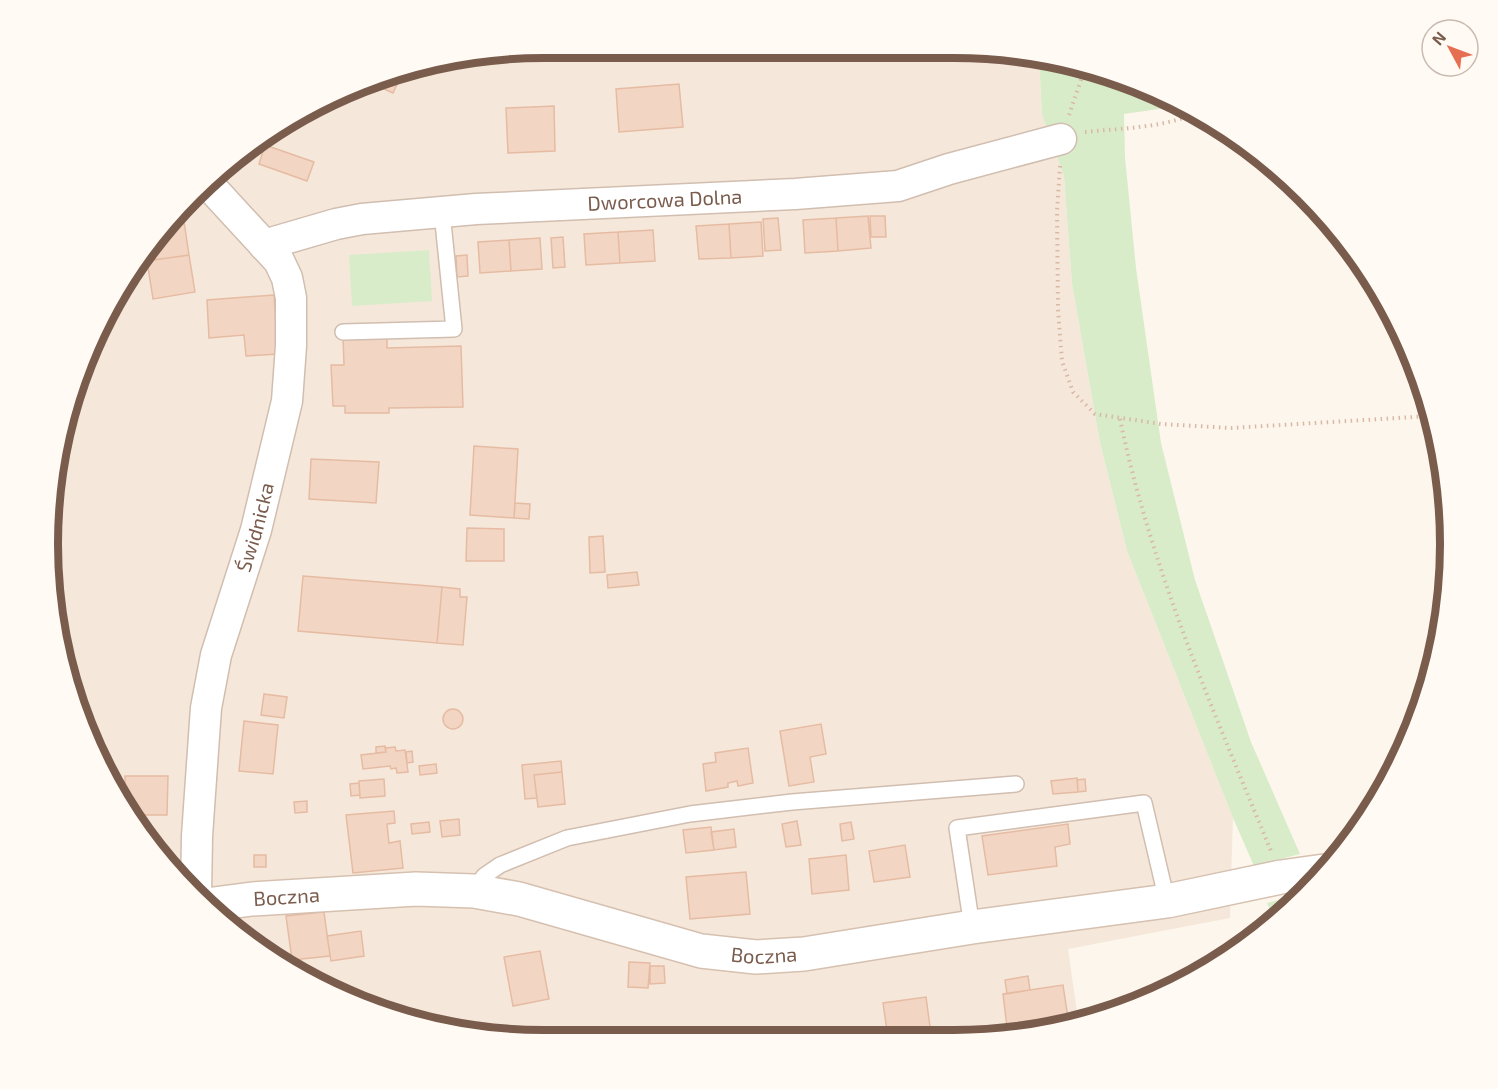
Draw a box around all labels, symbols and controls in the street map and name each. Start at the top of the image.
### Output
north arrow [1420,18,1480,78]
text: N [1427,27,1449,48]
street label: Dworcowa Dolna [587,183,743,215]
street label: Świdnicka [230,480,278,575]
street label: Boczna [253,882,320,910]
street label: Boczna [730,941,798,968]

